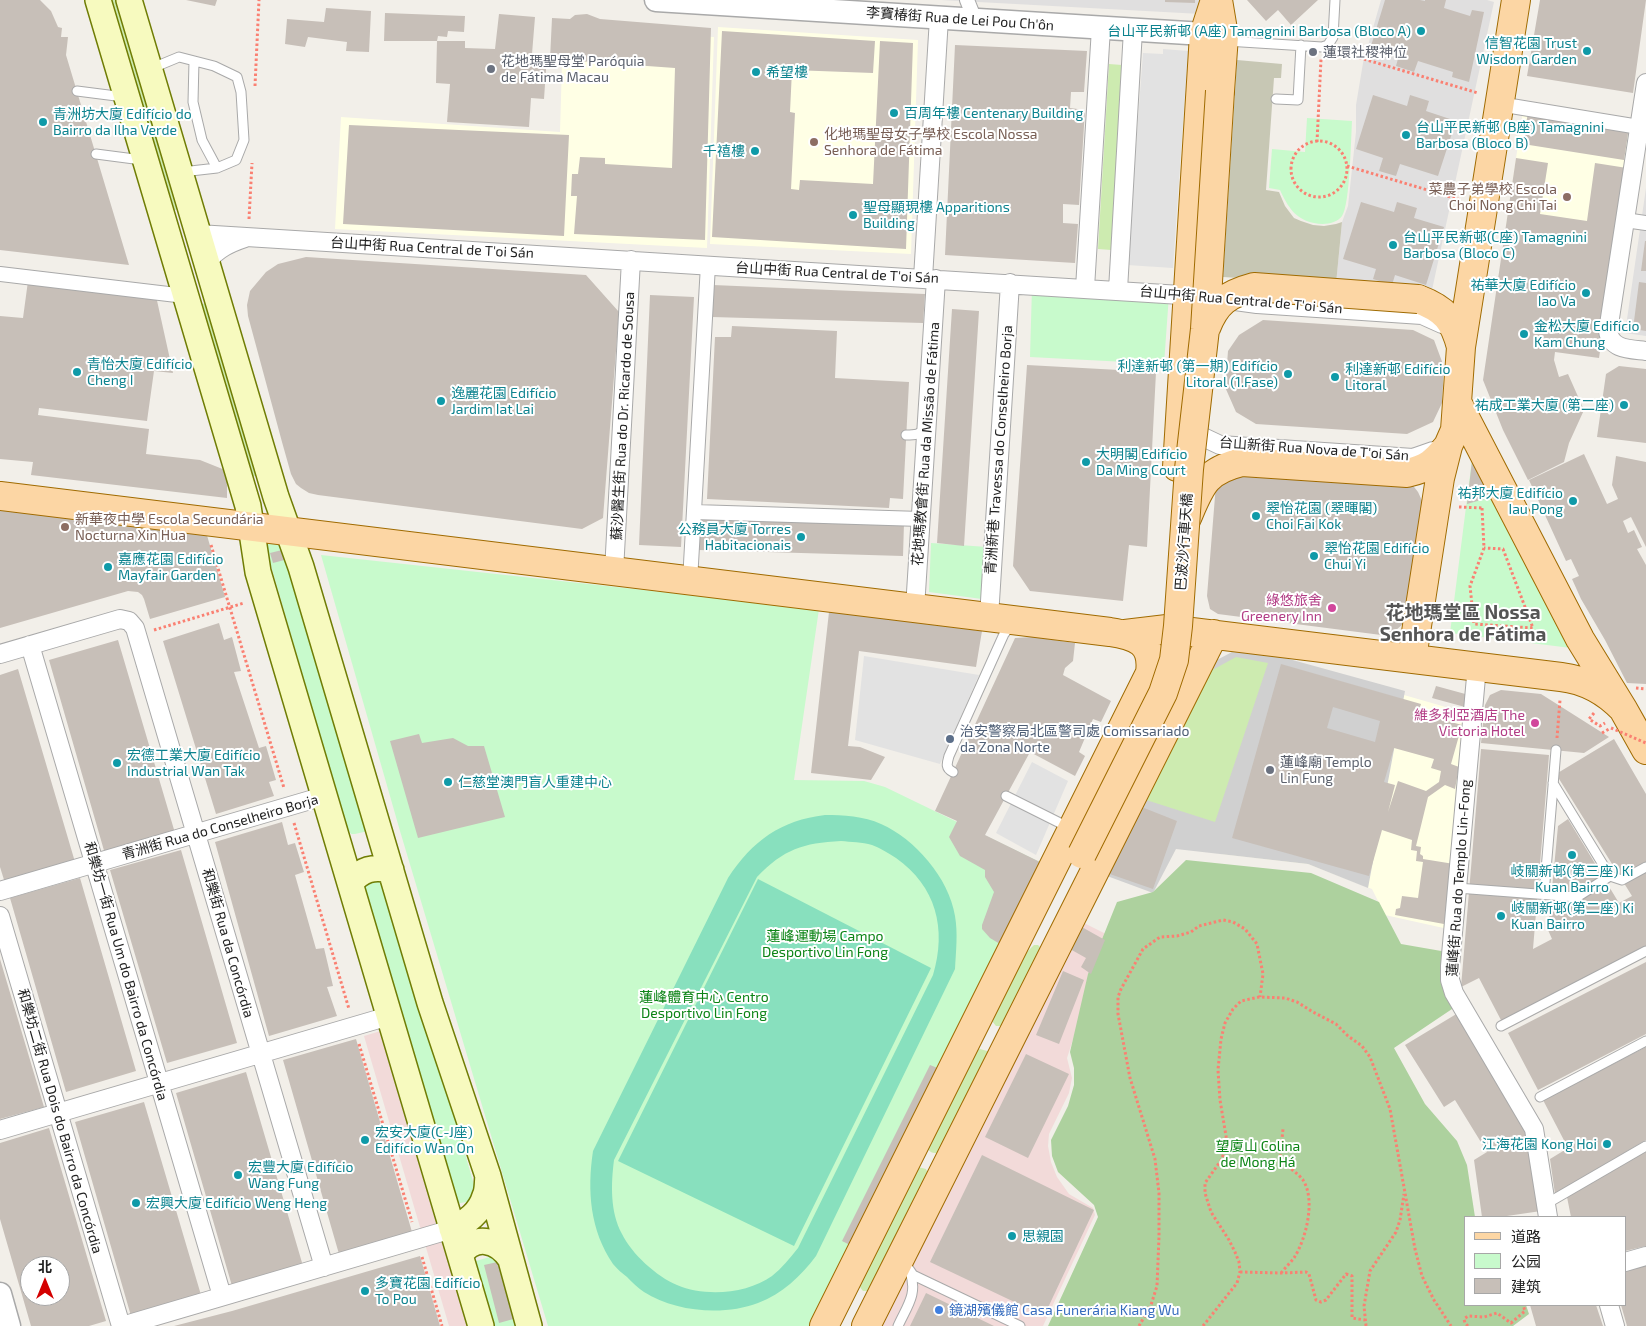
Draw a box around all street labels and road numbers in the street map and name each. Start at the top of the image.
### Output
street label: 李寶椿街 Rua de Lei Pou Ch'ôn [865,4,1055,34]
street label: 台山中街 Rua Central de T'oi Sán [330,234,534,262]
street label: 台山中街 Rua Central de T'oi Sán [735,259,939,287]
street label: 台山中街 Rua Central de T'oi Sán [1139,283,1343,317]
street label: 蘇沙醫生街 Rua do Dr. Ricardo de Sousa [608,291,638,541]
street label: 花地瑪教會街 Rua da Missão de Fátima [909,321,943,567]
street label: 青洲新巷 Travessa do Conselheiro Borja [982,325,1016,575]
street label: 台山新街 Rua Nova de T'oi Sán [1219,434,1409,464]
street label: 巴波沙行車天橋 [1172,493,1196,591]
street label: 蓮峰街 Rua do Templo Lin-Fong [1444,779,1474,977]
street label: 青洲街 Rua do Conselheiro Borja [120,791,320,863]
street label: 和樂坊一街 Rua Um do Bairro da Concórdia [81,840,171,1102]
street label: 和樂街 Rua da Concórdia [199,866,257,1020]
street label: 和樂坊二街 Rua Dois do Bairro da Concórdia [14,987,106,1255]

